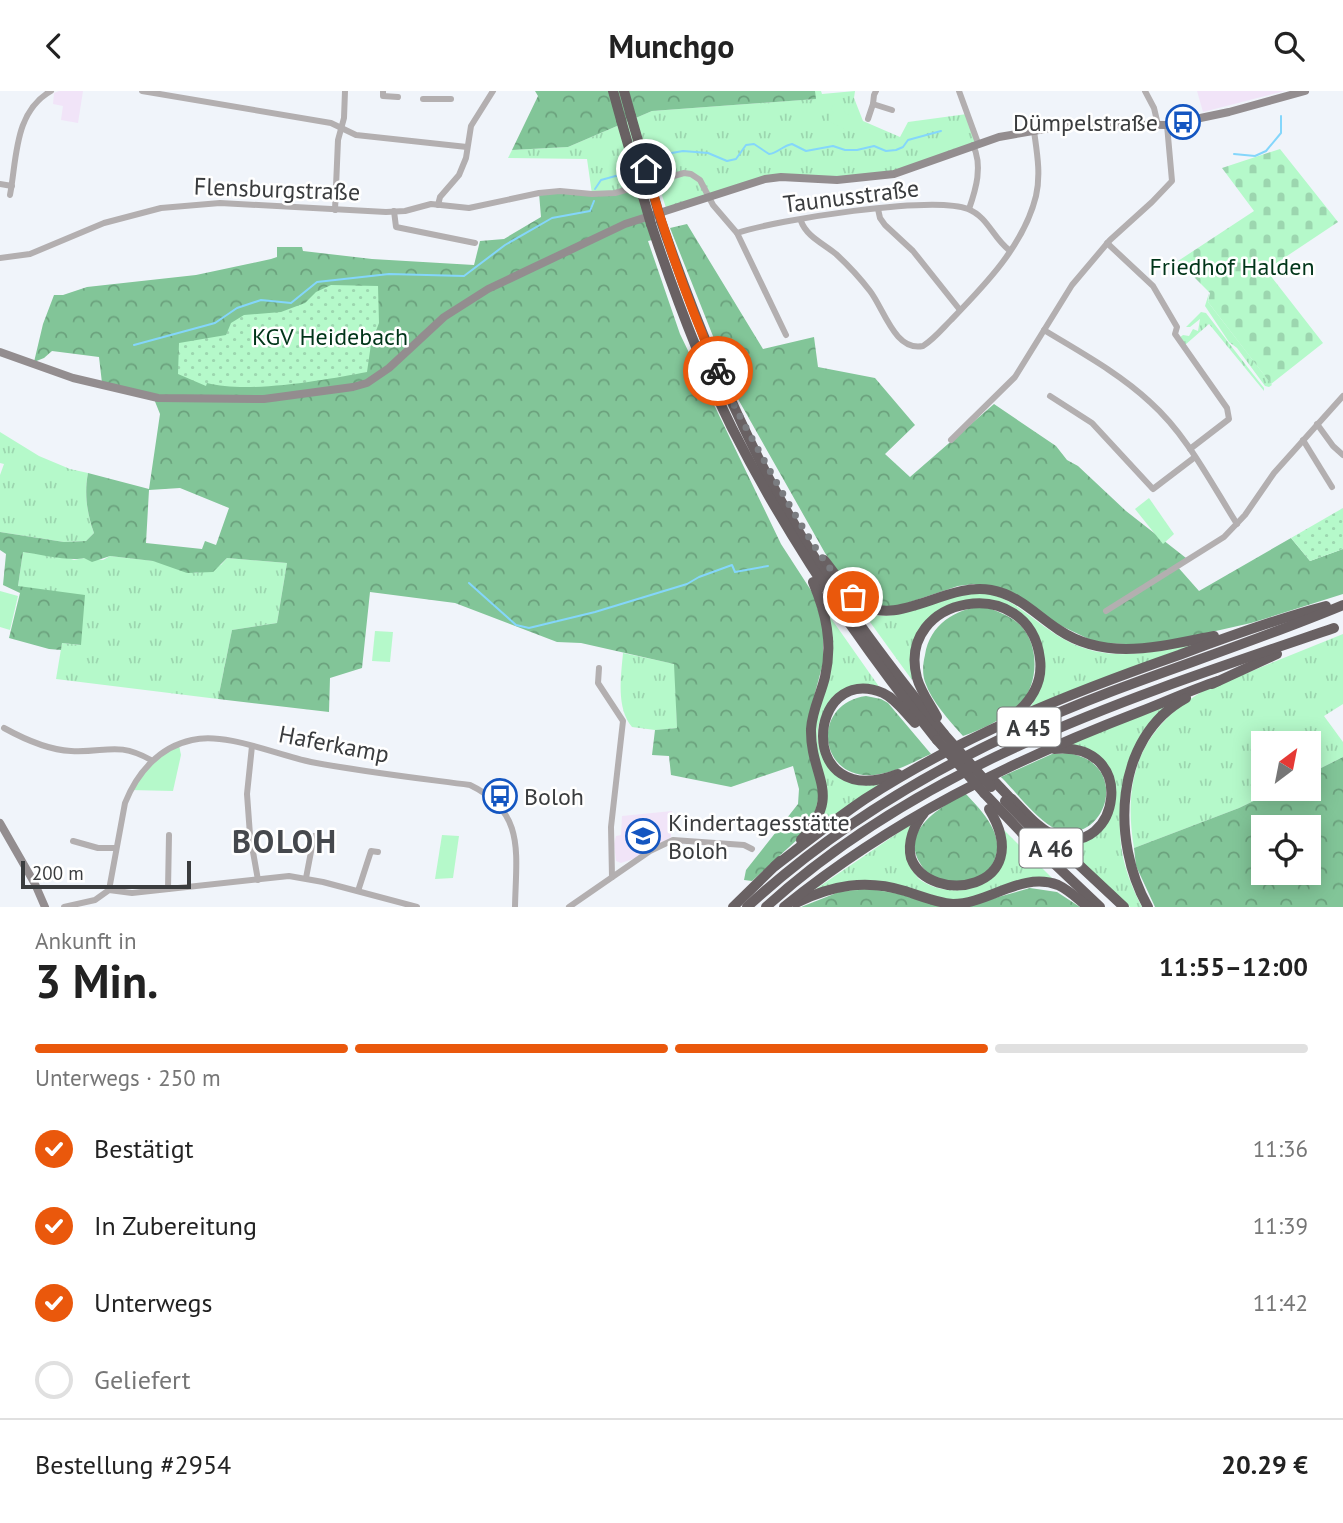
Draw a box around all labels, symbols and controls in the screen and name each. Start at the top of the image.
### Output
text: Munchgo [609,25,734,67]
icon: back [35,27,73,65]
icon: search [1270,27,1308,65]
bus stop icon: Dümpelstraße [1164,103,1202,141]
place label: Dümpelstraße [1013,107,1158,138]
pin [616,139,676,199]
icon: home [627,150,665,188]
street label: Flensburgstraße [193,171,361,207]
street label: Taunusstraße [781,172,921,220]
park label: Friedhof Halden [1149,251,1315,282]
park label: KGV Heidebach [252,321,408,352]
courier [683,336,753,406]
icon: bike [699,352,737,390]
pin [823,567,883,627]
icon: bag [834,578,872,616]
road number: A 45 [998,707,1060,747]
street label: Haferkamp [276,718,392,770]
north arrow [1251,731,1321,801]
map controls [1251,731,1321,885]
bus stop icon: Boloh [481,777,519,815]
place label: Boloh [524,781,584,812]
place label: Kindertagesstätte Boloh [668,807,850,866]
button: locate [1251,815,1321,885]
school or university icon: Kindertagesstätte Boloh [624,817,662,855]
district label: BOLOH [232,820,338,862]
road number: A 46 [1020,828,1082,867]
scale bar [21,858,191,890]
text: 200 m [32,861,84,885]
text: Ankunft in [35,926,137,955]
text: 11:55–12:00 [1159,950,1308,983]
text: 3 Min. [35,951,158,1011]
text: Unterwegs · 250 m [35,1063,221,1092]
icon: check [35,1130,73,1168]
text: Bestätigt [94,1132,194,1165]
text: 11:36 [1253,1134,1308,1163]
icon: check [35,1207,73,1245]
text: In Zubereitung [94,1209,257,1242]
text: 11:39 [1253,1211,1308,1240]
icon: check [35,1284,73,1322]
text: Unterwegs [94,1286,212,1319]
text: 11:42 [1253,1288,1308,1317]
text: Geliefert [94,1363,191,1396]
text: Bestellung #2954 [35,1448,231,1481]
text: 20.29 € [1221,1448,1308,1481]

